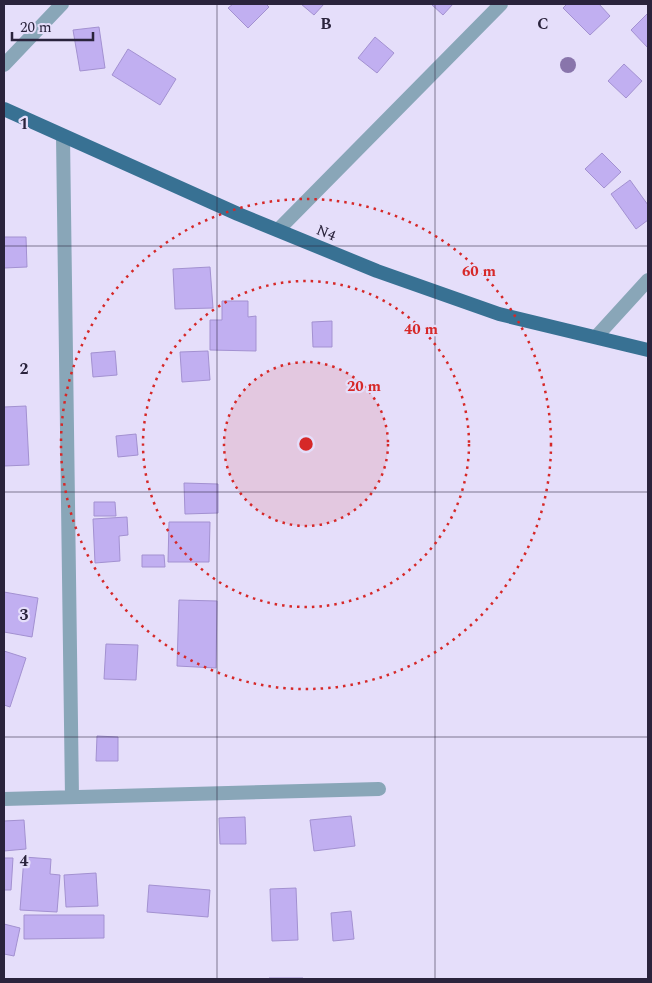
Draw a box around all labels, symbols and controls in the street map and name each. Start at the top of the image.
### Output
scale bar [12,10,94,42]
text: B [320,12,332,36]
text: C [537,12,549,36]
text: 20 m [20,16,52,39]
text: 1 [20,112,28,136]
street label: N4 [313,219,340,247]
text: 60 m [462,260,497,283]
text: 40 m [404,318,439,341]
text: 2 [20,357,29,381]
text: 20 m [347,375,382,398]
centre of rings [297,435,315,453]
text: 3 [20,603,29,627]
text: 4 [20,849,29,873]

